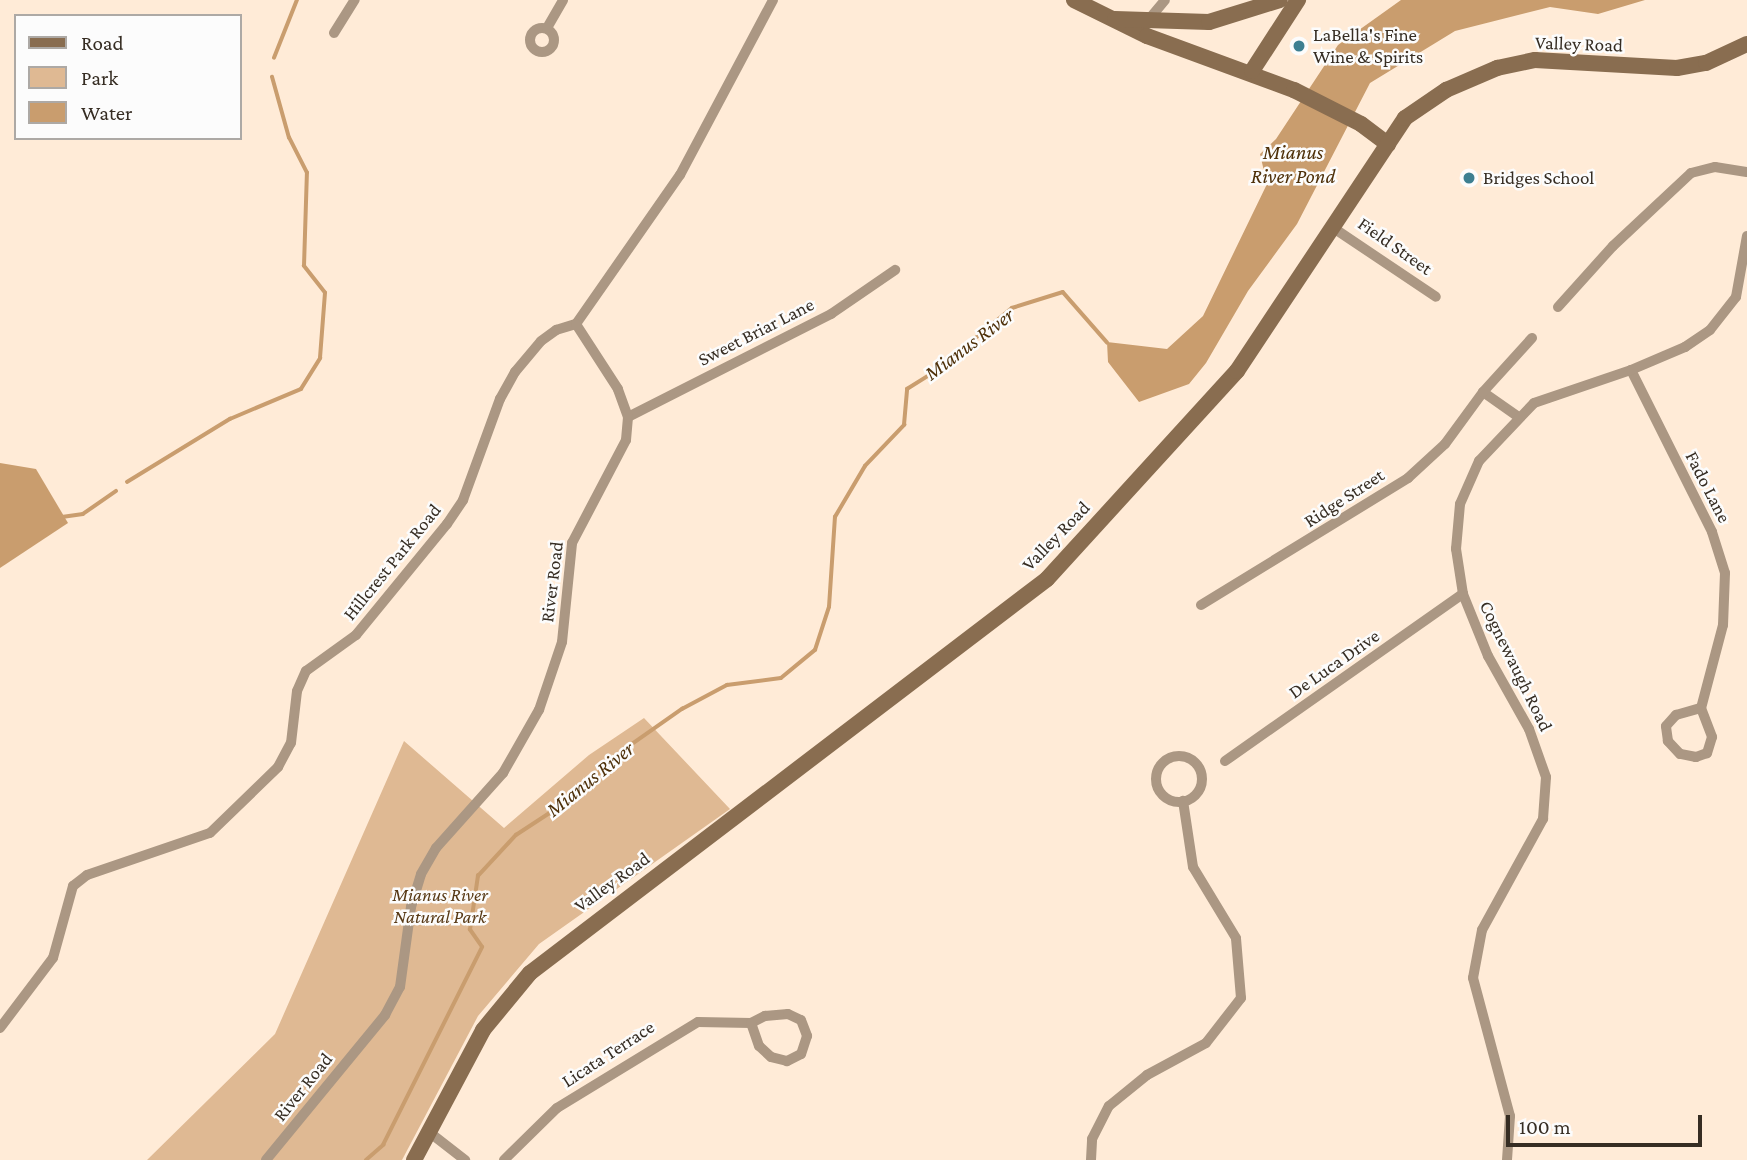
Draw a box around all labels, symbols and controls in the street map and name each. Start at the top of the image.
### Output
legend [14,14,242,140]
place label: LaBella's Fine Wine & Spirits [1313,24,1423,68]
text: Road [81,31,124,55]
street label: Valley Road [1535,31,1623,57]
marker: LaBella's Fine Wine & Spirits [1291,38,1307,54]
text: Park [81,66,118,90]
text: Water [81,101,133,125]
water label: Mianus River Pond [1251,139,1335,189]
place label: Bridges School [1483,167,1594,189]
marker: Bridges School [1461,170,1477,186]
street label: Field Street [1353,212,1437,280]
street label: Sweet Briar Lane [694,293,818,371]
water label: Mianus River [919,302,1019,386]
street label: Fado Lane [1680,447,1736,527]
street label: Ridge Street [1300,464,1388,532]
street label: Valley Road [1017,496,1095,576]
street label: Hillcrest Park Road [338,499,446,625]
street label: River Road [536,540,568,624]
street label: Cognewaugh Road [1475,597,1557,735]
street label: De Luca Drive [1284,624,1384,704]
water label: Mianus River [541,736,639,822]
street label: Valley Road [570,847,654,917]
park label: Mianus River Natural Park [392,884,488,928]
street label: Licata Terrace [557,1016,659,1092]
street label: River Road [269,1048,337,1126]
scale bar [1509,1100,1705,1144]
text: 100 m [1519,1115,1571,1139]

